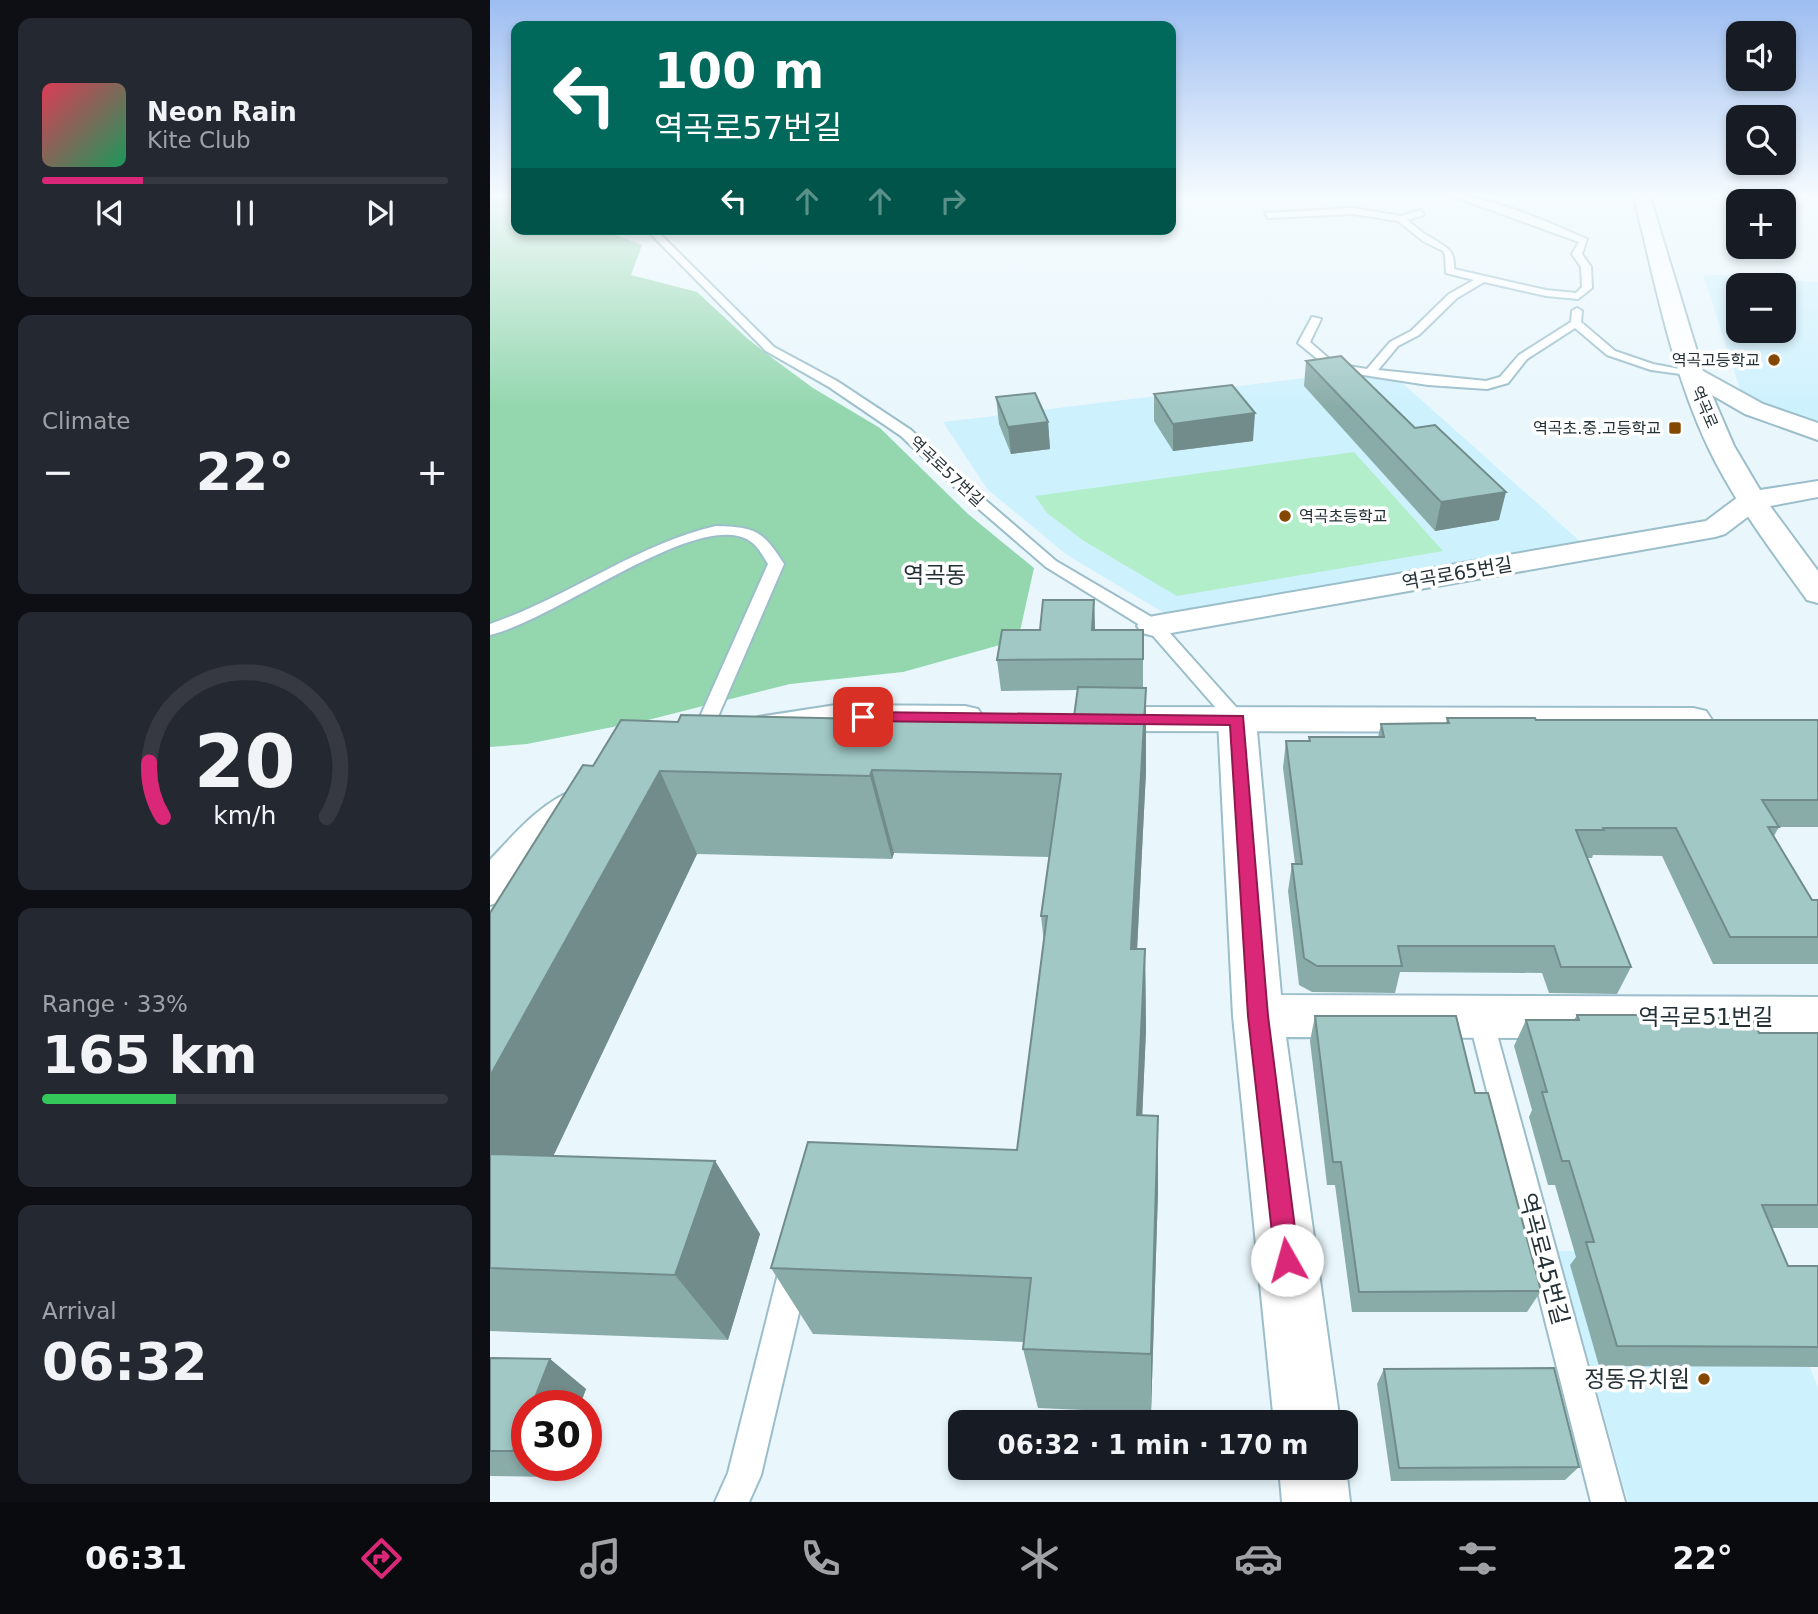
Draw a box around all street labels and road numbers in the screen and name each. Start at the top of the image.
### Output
street label: 역곡로 [1687,383,1722,431]
street label: 역곡로57번길 [906,432,988,510]
street label: 역곡로65번길 [1400,552,1514,594]
street label: 역곡로51번길 [1638,1004,1774,1030]
street label: 역곡로45번길 [1514,1190,1574,1328]

